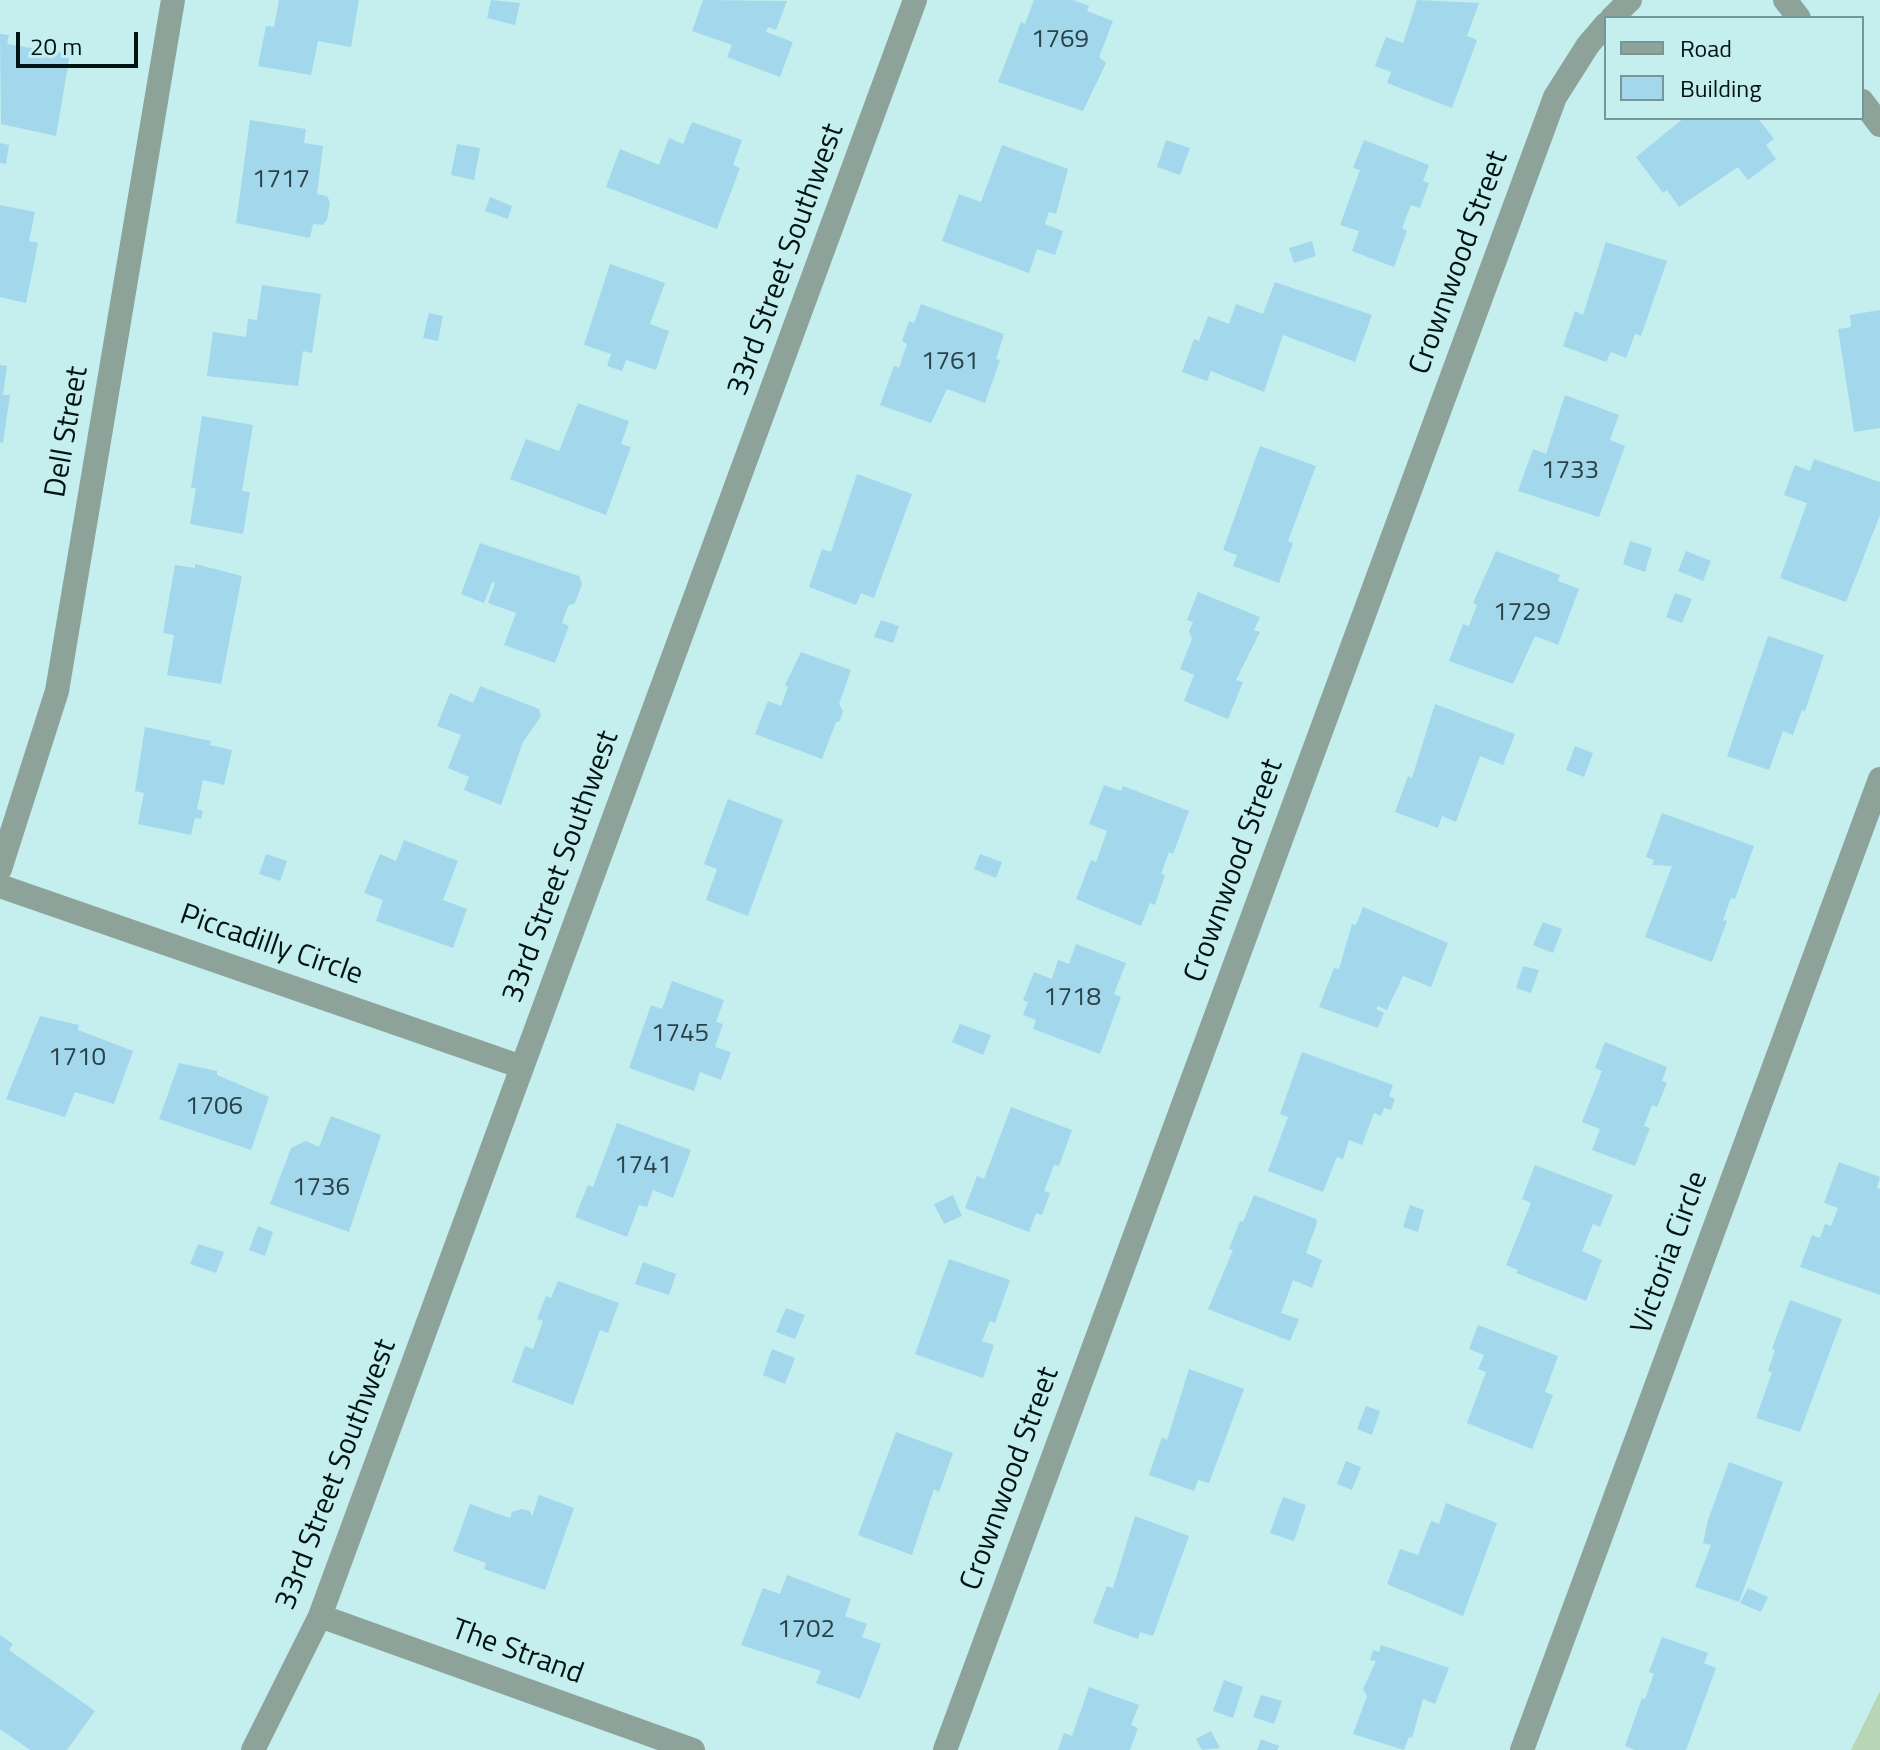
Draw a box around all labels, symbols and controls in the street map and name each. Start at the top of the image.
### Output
scale bar [20,16,142,66]
legend [1604,16,1864,120]
house number: 1769 [1031,25,1089,57]
text: 20 m [30,28,82,64]
text: Road [1680,30,1732,66]
text: Building [1680,70,1762,106]
street label: 33rd Street Southwest [721,119,853,401]
street label: Crownwood Street [1403,146,1517,380]
house number: 1717 [252,165,310,197]
house number: 1761 [921,347,979,379]
street label: Dell Street [39,364,97,500]
house number: 1733 [1541,456,1599,488]
house number: 1729 [1493,598,1551,630]
street label: 33rd Street Southwest [496,726,628,1008]
street label: Crownwood Street [1178,754,1292,988]
street label: Piccadilly Circle [175,898,367,994]
house number: 1718 [1043,983,1101,1015]
house number: 1745 [651,1019,709,1051]
house number: 1710 [48,1043,106,1075]
house number: 1706 [185,1092,243,1124]
house number: 1741 [614,1151,672,1183]
street label: Victoria Circle [1625,1167,1717,1339]
house number: 1736 [292,1173,350,1205]
street label: 33rd Street Southwest [269,1335,405,1615]
street label: Crownwood Street [954,1362,1068,1596]
street label: The Strand [446,1613,588,1693]
house number: 1702 [777,1615,835,1647]

